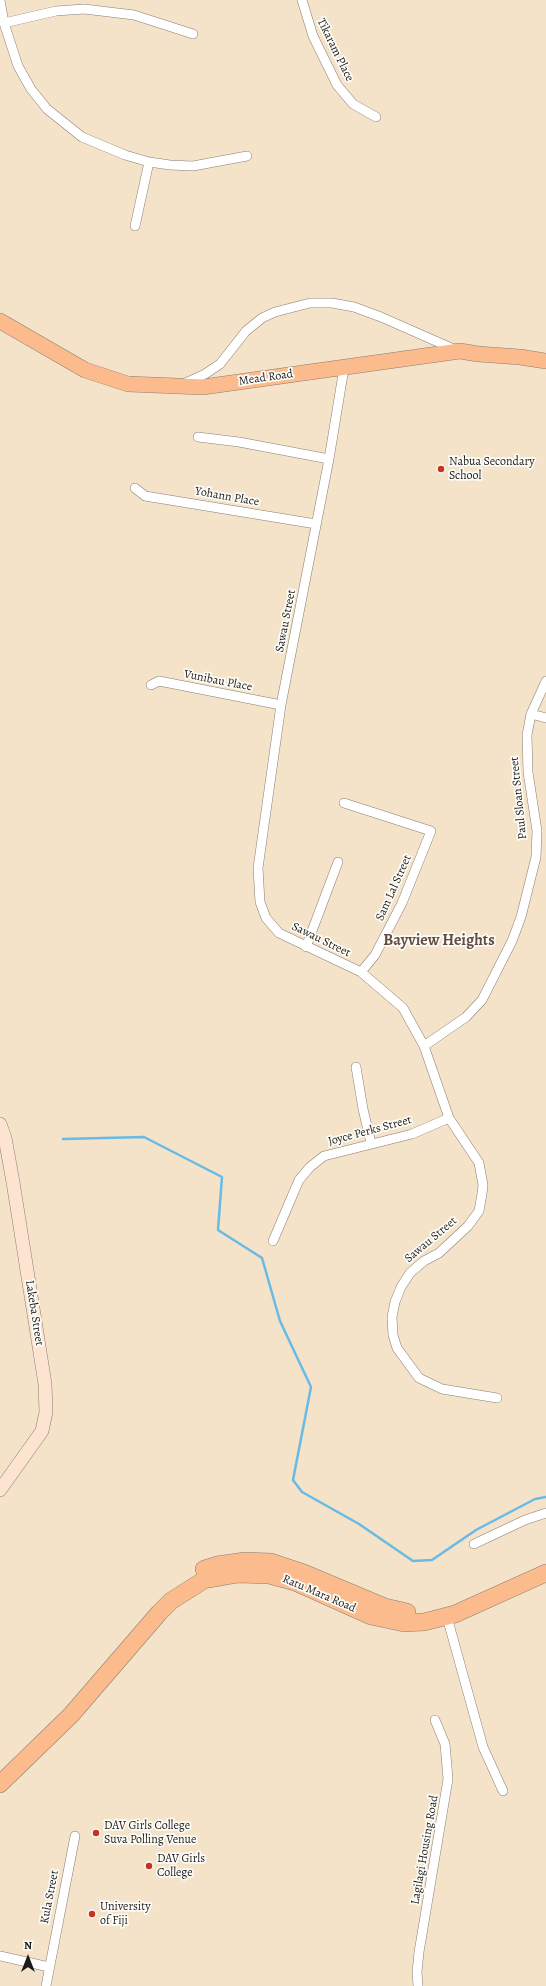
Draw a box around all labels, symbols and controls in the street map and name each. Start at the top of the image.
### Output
street label: Tikaram Place [313,16,357,84]
street label: Mead Road [238,367,294,389]
place label: Nabua Secondary School [449,455,535,483]
marker: Nabua Secondary School [436,464,446,474]
street label: Yohann Place [194,484,260,510]
street label: Sawau Street [273,588,299,654]
street label: Vunibau Place [183,667,253,695]
street label: Paul Sloan Street [508,756,530,840]
street label: Sam Lal Street [373,853,415,923]
street label: Sawau Street [289,920,353,960]
district label: Bayview Heights [383,931,495,951]
street label: Joyce Perks Street [327,1113,413,1149]
street label: Sawau Street [402,1214,460,1266]
street label: Lakeba Street [22,1279,46,1347]
street label: Ratu Mara Road [280,1572,358,1616]
street label: Lagilagi Housing Road [408,1794,442,1906]
place label: DAV Girls College Suva Polling Venue [104,1819,196,1847]
marker: DAV Girls College Suva Polling Venue [91,1828,101,1838]
place label: DAV Girls College [157,1852,205,1880]
marker: DAV Girls College [144,1861,154,1871]
street label: Kula Street [38,1869,62,1925]
place label: University of Fiji [100,1900,151,1928]
marker: University of Fiji [87,1909,97,1919]
north arrow [8,1938,48,1978]
text: N [24,1938,32,1953]

